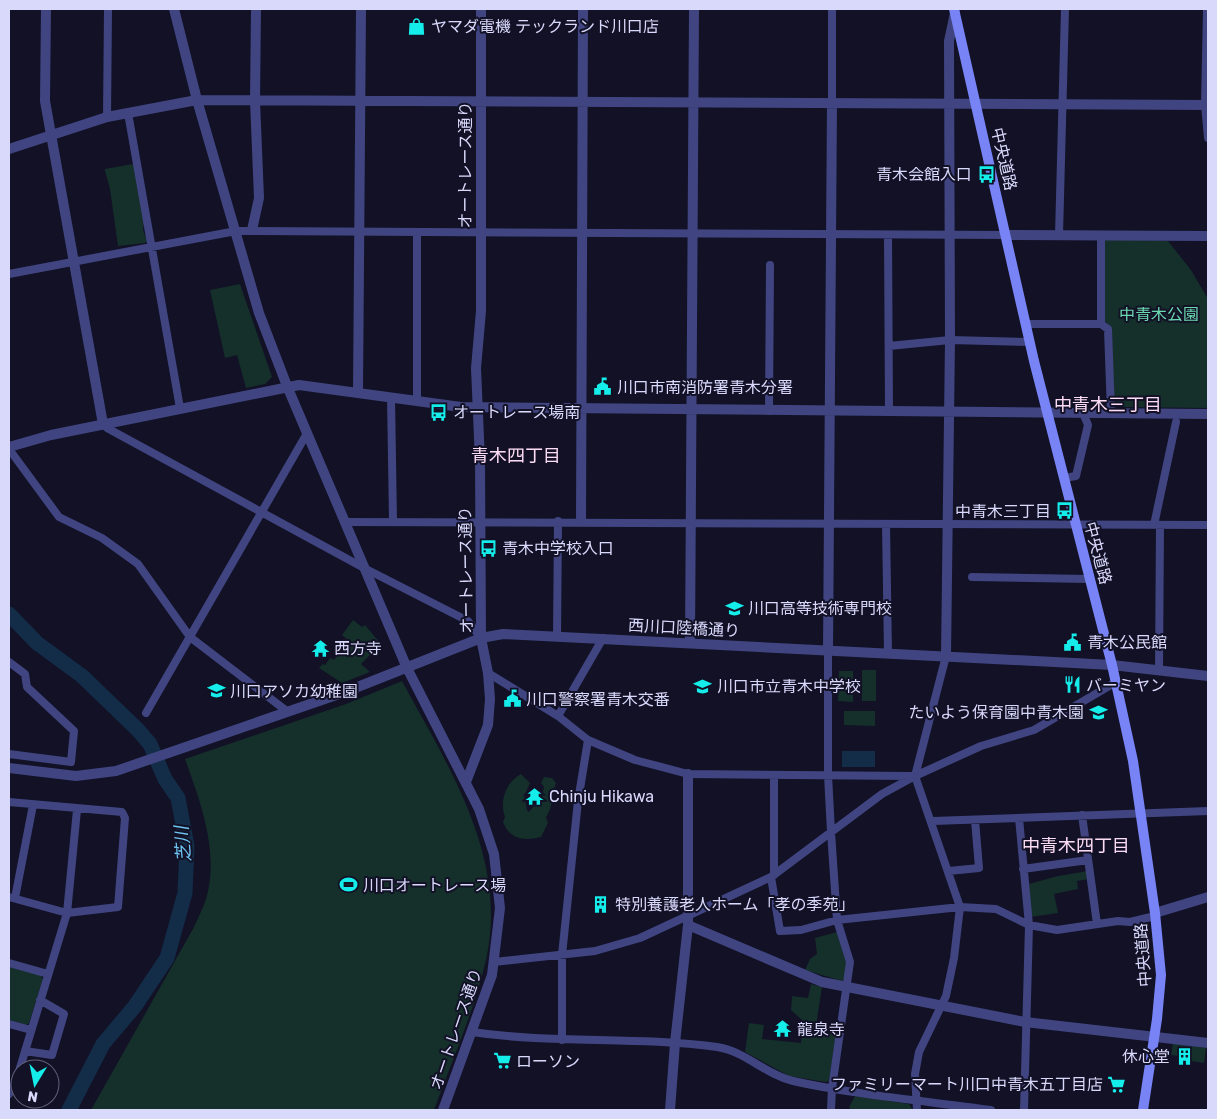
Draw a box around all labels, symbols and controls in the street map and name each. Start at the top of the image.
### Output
shop icon: ヤマダ電機 テックランド川口店 [407,16,427,36]
place label: ヤマダ電機 テックランド川口店 [431,17,659,36]
street label: オートレース通り [456,101,475,229]
street label: 中央道路 [988,126,1020,192]
bus stop icon: 青木会館入口 [976,164,996,184]
place label: 青木会館入口 [876,165,972,184]
park label: 中青木公園 [1119,305,1199,324]
public building icon: 川口市南消防署青木分署 [593,377,613,397]
place label: 川口市南消防署青木分署 [617,378,793,397]
district label: 中青木三丁目 [1054,394,1162,416]
bus stop icon: オートレース場南 [429,402,449,422]
place label: オートレース場南 [453,403,580,422]
district label: 青木四丁目 [471,445,561,467]
bus stop icon: 中青木三丁目 [1055,501,1075,521]
place label: 中青木三丁目 [955,502,1051,521]
street label: オートレース通り [455,506,477,634]
street label: 中央道路 [1081,520,1115,586]
bus stop icon: 青木中学校入口 [478,538,498,558]
place label: 青木中学校入口 [502,539,614,558]
school or university icon: 川口高等技術専門校 [724,598,744,618]
place label: 川口高等技術専門校 [748,599,892,618]
street label: 西川口陸橋通り [628,616,740,640]
public building icon: 青木公民館 [1063,632,1083,652]
place label: 青木公民館 [1087,633,1167,652]
temple icon: 西方寺 [310,638,330,658]
place label: 西方寺 [334,639,382,658]
restaurant icon: バーミヤン [1062,675,1082,695]
school or university icon: 川口市立青木中学校 [693,676,713,696]
place label: バーミヤン [1086,676,1166,695]
place label: 川口市立青木中学校 [717,677,861,696]
school or university icon: 川口アソカ幼稚園 [206,681,226,701]
place label: 川口アソカ幼稚園 [230,682,358,701]
public building icon: 川口警察署青木交番 [502,689,522,709]
place label: 川口警察署青木交番 [526,690,670,709]
school or university icon: たいよう保育園中青木園 [1088,702,1108,722]
place label: たいよう保育園中青木園 [908,703,1084,722]
temple icon: Chinju Hikawa [525,786,545,806]
place label: Chinju Hikawa [549,787,654,806]
water label: 芝川 [170,823,196,863]
district label: 中青木四丁目 [1022,835,1130,857]
sports icon: 川口オートレース場 [339,875,359,895]
place label: 川口オートレース場 [363,876,506,895]
building icon: 特別養護老人ホーム「孝の季苑」 [591,894,611,914]
place label: 特別養護老人ホーム「孝の季苑」 [615,895,855,914]
street label: 中央道路 [1131,922,1155,988]
street label: オートレース通り [426,966,486,1092]
temple icon: 龍泉寺 [773,1019,793,1039]
place label: 龍泉寺 [797,1020,845,1039]
building icon: 休心堂 [1174,1046,1194,1066]
place label: 休心堂 [1122,1047,1170,1066]
supermarket icon: ローソン [492,1051,512,1071]
place label: ローソン [516,1052,580,1071]
north arrow [10,1059,60,1109]
supermarket icon: ファミリーマート川口中青木五丁目店 [1107,1074,1127,1094]
place label: ファミリーマート川口中青木五丁目店 [831,1075,1103,1094]
text: N [26,1087,39,1106]

